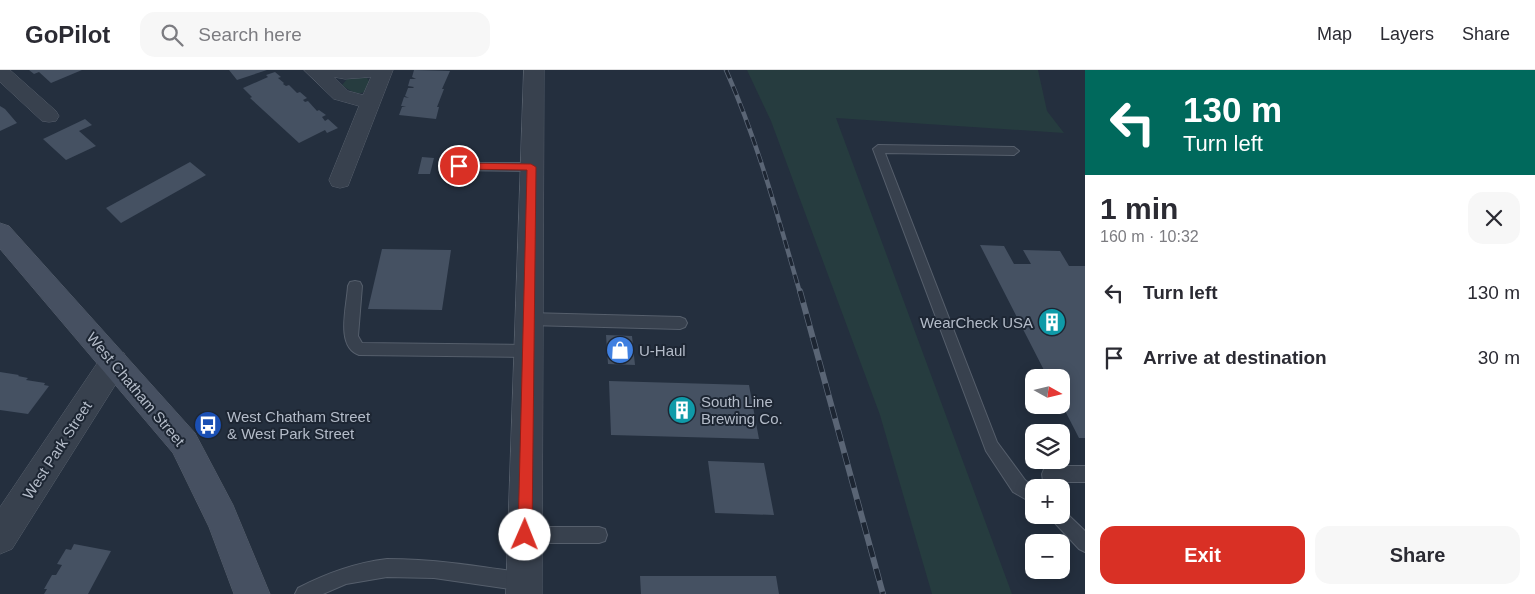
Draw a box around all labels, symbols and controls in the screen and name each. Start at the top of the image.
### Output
search box [140,12,490,57]
text: GoPilot [25,21,110,48]
icon: search [158,21,186,49]
text: Search here [198,24,302,45]
text: Map [1317,24,1352,44]
text: Layers [1380,24,1434,44]
text: Share [1462,24,1510,44]
icon: left [1100,90,1165,155]
text: 130 m [1183,90,1282,129]
text: Turn left [1183,131,1263,156]
pin [438,145,480,187]
icon: arrive [445,152,473,180]
text: 1 min [1100,192,1178,225]
button: close [1468,192,1520,244]
text: 160 m · 10:32 [1100,228,1199,245]
icon: left [1100,279,1128,307]
text: Turn left [1143,282,1218,303]
text: 130 m [1467,282,1520,303]
building icon: WearCheck USA [1037,307,1067,337]
place label: WearCheck USA [920,314,1033,331]
street label: West Chatham Street [83,329,189,450]
shop icon: U-Haul [605,335,635,365]
place label: U-Haul [639,342,686,359]
icon: arrive [1100,344,1128,372]
text: Arrive at destination [1143,347,1327,368]
text: 30 m [1478,347,1520,368]
north arrow [1025,369,1070,414]
map controls [1025,369,1070,579]
place label: South Line Brewing Co. [701,393,783,427]
building icon: South Line Brewing Co. [667,395,697,425]
street label: West Park Street [19,397,95,502]
place label: West Chatham Street & West Park Street [227,408,371,442]
bus stop icon: West Chatham Street & West Park Street [193,410,223,440]
button: layers [1025,424,1070,469]
button: + [1025,479,1070,524]
position arrow [498,508,550,560]
button: Exit [1100,526,1305,584]
button: Share [1315,526,1520,584]
button: − [1025,534,1070,579]

